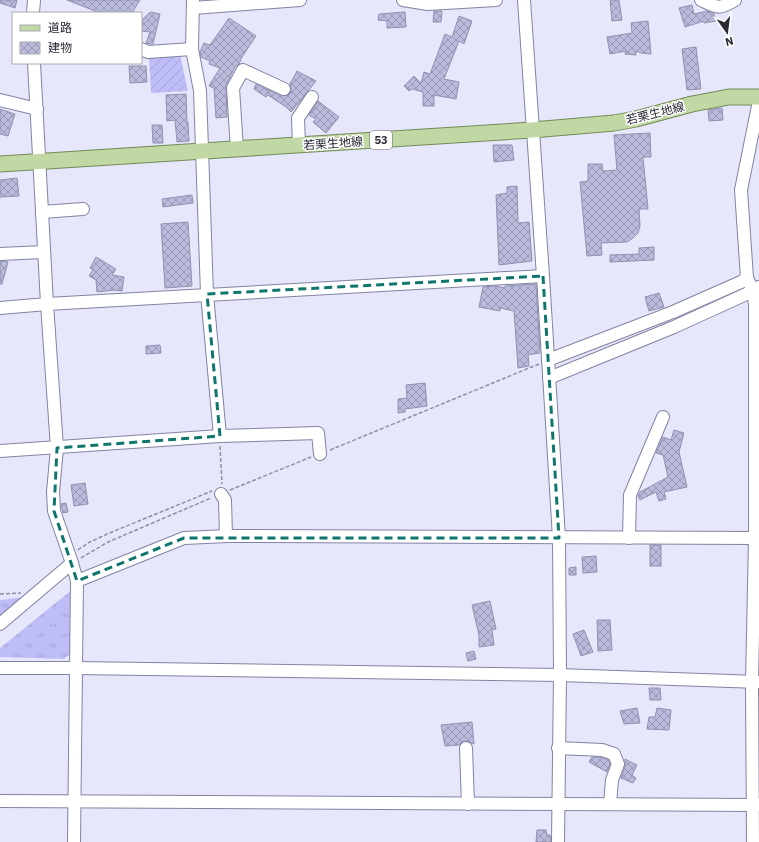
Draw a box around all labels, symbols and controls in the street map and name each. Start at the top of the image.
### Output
legend [12,12,142,64]
north arrow [707,12,747,52]
text: 道路 [48,20,72,35]
text: N [724,34,735,49]
text: 建物 [48,40,72,55]
street label: 若栗生地線 [624,98,686,128]
road number: 53 [370,131,392,149]
street label: 若栗生地線 [303,133,363,153]

